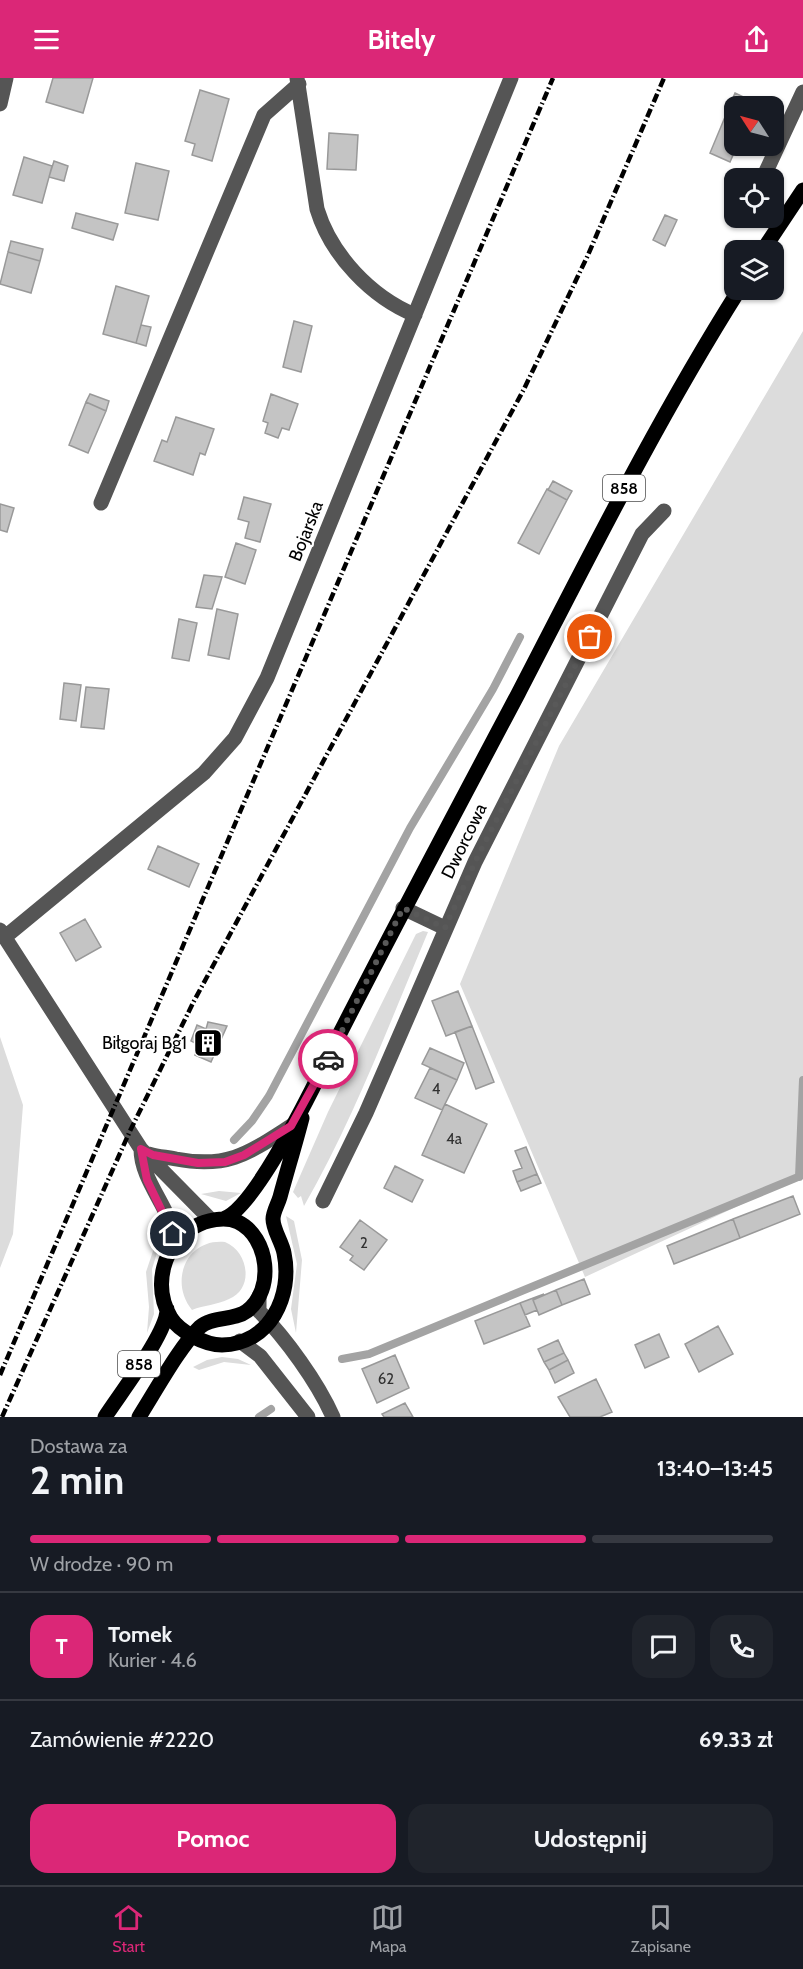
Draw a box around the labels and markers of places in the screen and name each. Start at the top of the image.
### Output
pin [564,611,615,662]
building icon: Biłgoraj Bg1 [192,1027,224,1059]
place label: Biłgoraj Bg1 [102,1032,187,1054]
pin [147,1208,198,1259]

